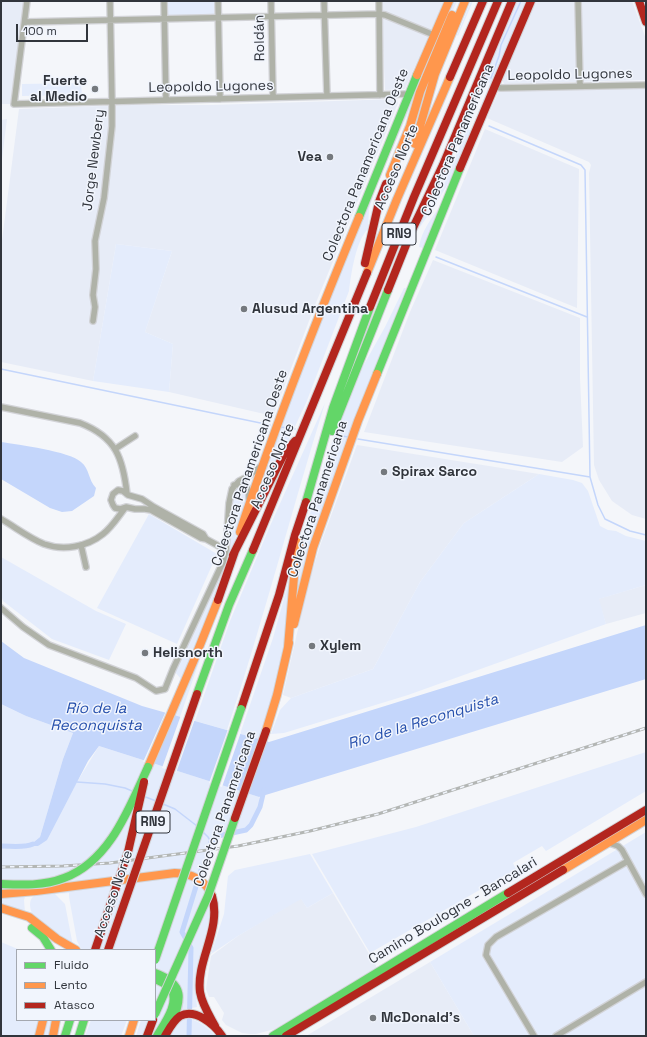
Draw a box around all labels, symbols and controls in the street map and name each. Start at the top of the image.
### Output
street label: Roldán [251,15,269,61]
scale bar [18,16,90,42]
text: 100 m [23,23,57,39]
street label: Colectora Panamericana [418,61,498,219]
street label: Colectora Panamericana Oeste [319,66,413,264]
street label: Leopoldo Lugones [507,66,633,84]
place label: Fuerte al Medio [30,73,87,106]
street label: Leopoldo Lugones [148,78,274,96]
marker: Fuerte al Medio [90,84,100,94]
street label: Jorge Newbery [79,108,109,212]
street label: Acceso Norte [371,122,423,212]
place label: Vea [298,149,322,165]
marker: Vea [325,152,335,162]
road number: RN9 [382,223,416,245]
place label: Alusud Argentina [252,301,368,317]
marker: Alusud Argentina [239,304,249,314]
street label: Colectora Panamericana Oeste [208,367,292,569]
street label: Colectora Panamericana [285,418,351,580]
street label: Acceso Norte [247,421,299,511]
place label: Spirax Sarco [392,464,477,480]
marker: Spirax Sarco [379,467,389,477]
place label: Xylem [320,638,361,654]
marker: Xylem [307,641,317,651]
place label: Helisnorth [153,645,223,661]
marker: Helisnorth [140,648,150,658]
water label: Río de la Reconquista [346,691,500,753]
water label: Río de la Reconquista [50,700,142,735]
street label: Colectora Panamericana [190,729,260,889]
road number: RN9 [136,811,170,833]
street label: Acceso Norte [91,848,137,940]
street label: Camino Boulogne - Bancalari [366,854,540,968]
legend [16,949,156,1021]
text: Fluido [54,957,89,973]
text: Lento [54,977,88,993]
text: Atasco [54,997,95,1013]
place label: McDonald's [381,1010,460,1026]
marker: McDonald's [368,1013,378,1023]

